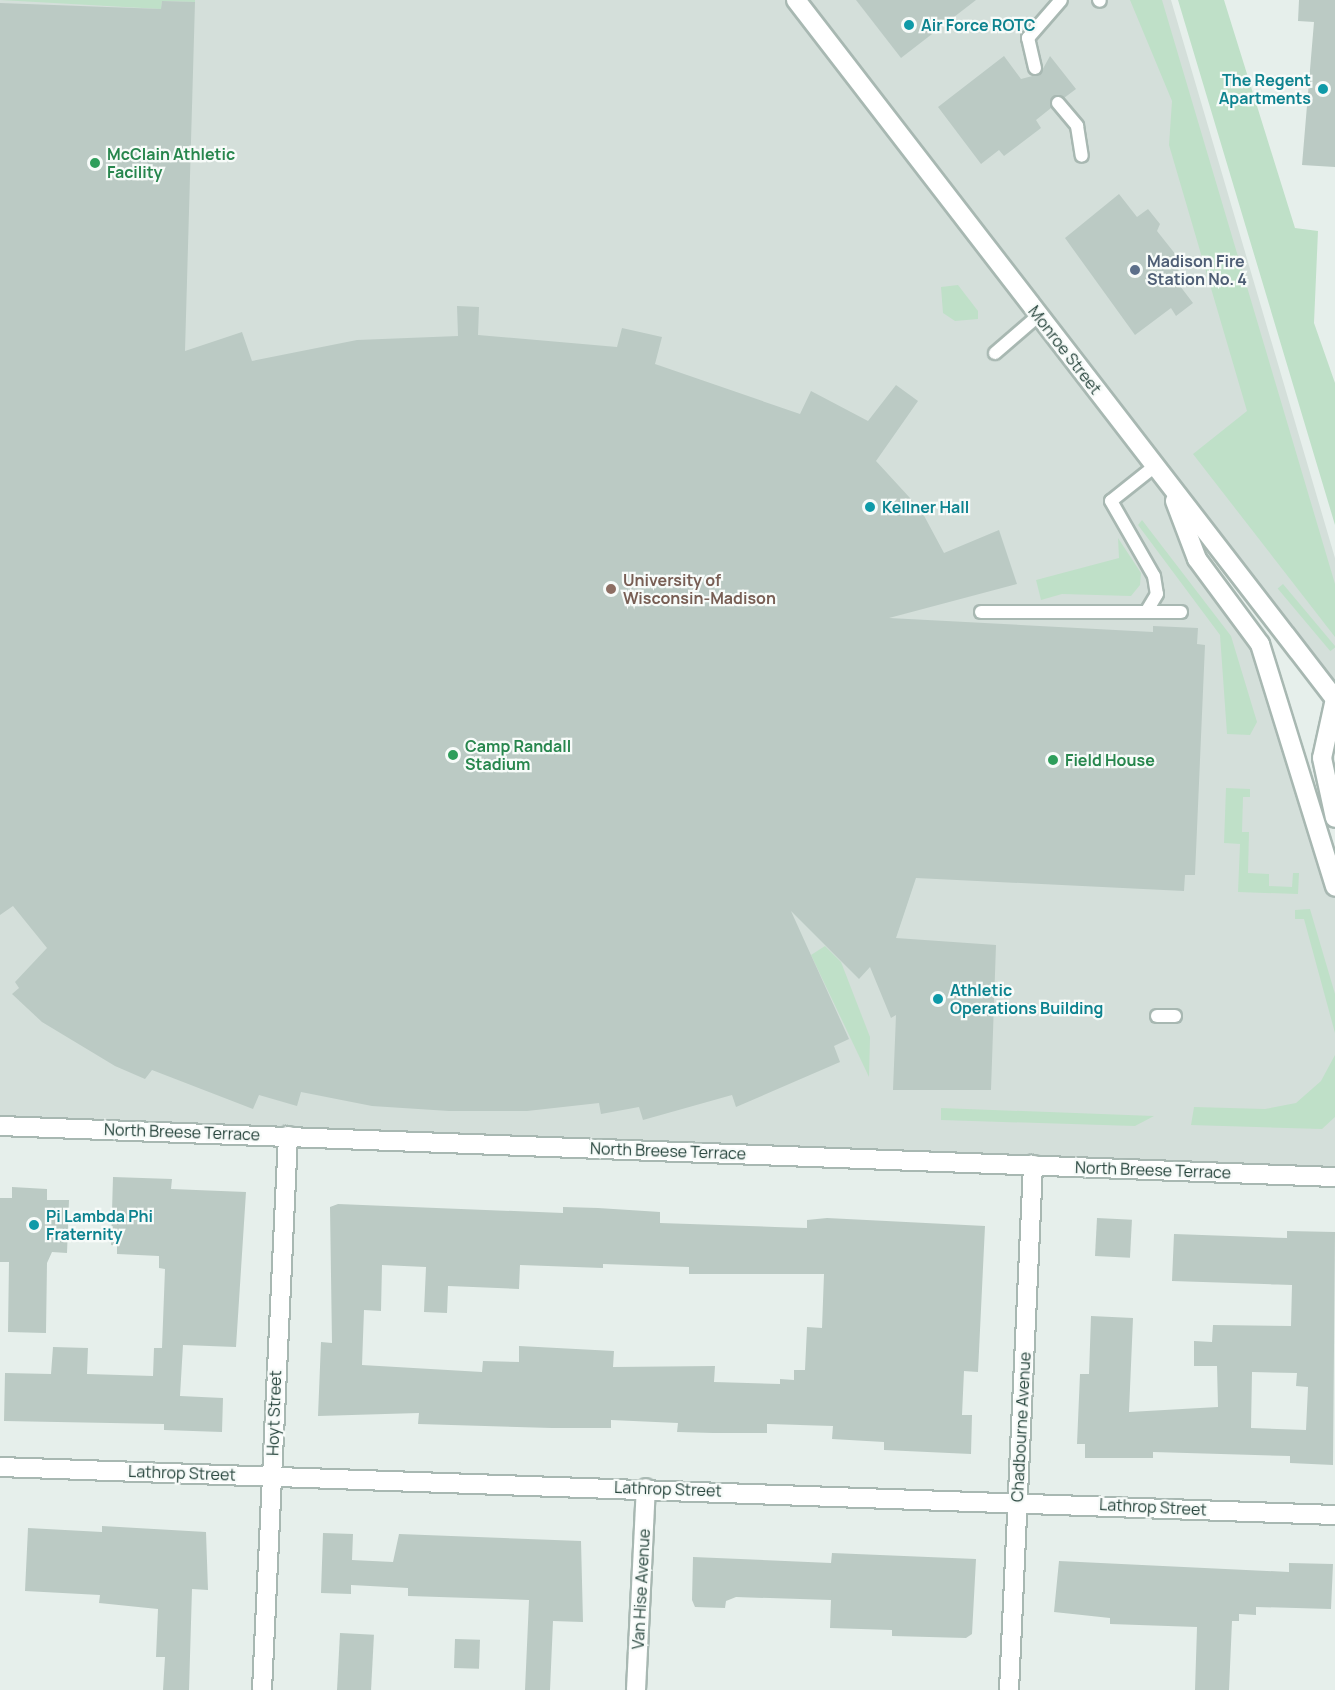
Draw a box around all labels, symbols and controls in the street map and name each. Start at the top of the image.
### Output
place label: Air Force ROTC [921,15,1036,35]
marker: Air Force ROTC [902,18,916,32]
place label: The Regent Apartments [1219,70,1311,108]
marker: The Regent Apartments [1316,82,1330,96]
place label: McClain Athletic Facility [107,144,235,182]
marker: McClain Athletic Facility [88,156,102,170]
place label: Madison Fire Station No. 4 [1147,251,1247,289]
marker: Madison Fire Station No. 4 [1128,263,1142,277]
street label: Monroe Street [1024,302,1106,398]
place label: Kellner Hall [882,497,969,517]
marker: Kellner Hall [863,500,877,514]
place label: University of Wisconsin-Madison [623,570,776,608]
marker: University of Wisconsin-Madison [604,582,618,596]
place label: Camp Randall Stadium [465,736,571,774]
marker: Camp Randall Stadium [446,748,460,762]
place label: Field House [1065,750,1155,770]
marker: Field House [1046,753,1060,767]
place label: Athletic Operations Building [950,980,1103,1018]
marker: Athletic Operations Building [931,992,945,1006]
street label: North Breese Terrace [104,1120,260,1144]
street label: North Breese Terrace [590,1139,746,1163]
street label: North Breese Terrace [1075,1158,1231,1182]
place label: Pi Lambda Phi Fraternity [46,1206,153,1244]
marker: Pi Lambda Phi Fraternity [27,1218,41,1232]
street label: Chadbourne Avenue [1007,1351,1035,1503]
street label: Hoyt Street [263,1370,285,1456]
street label: Lathrop Street [128,1462,236,1484]
street label: Lathrop Street [614,1478,722,1500]
street label: Lathrop Street [1099,1495,1207,1519]
street label: Van Hise Avenue [628,1528,654,1650]

